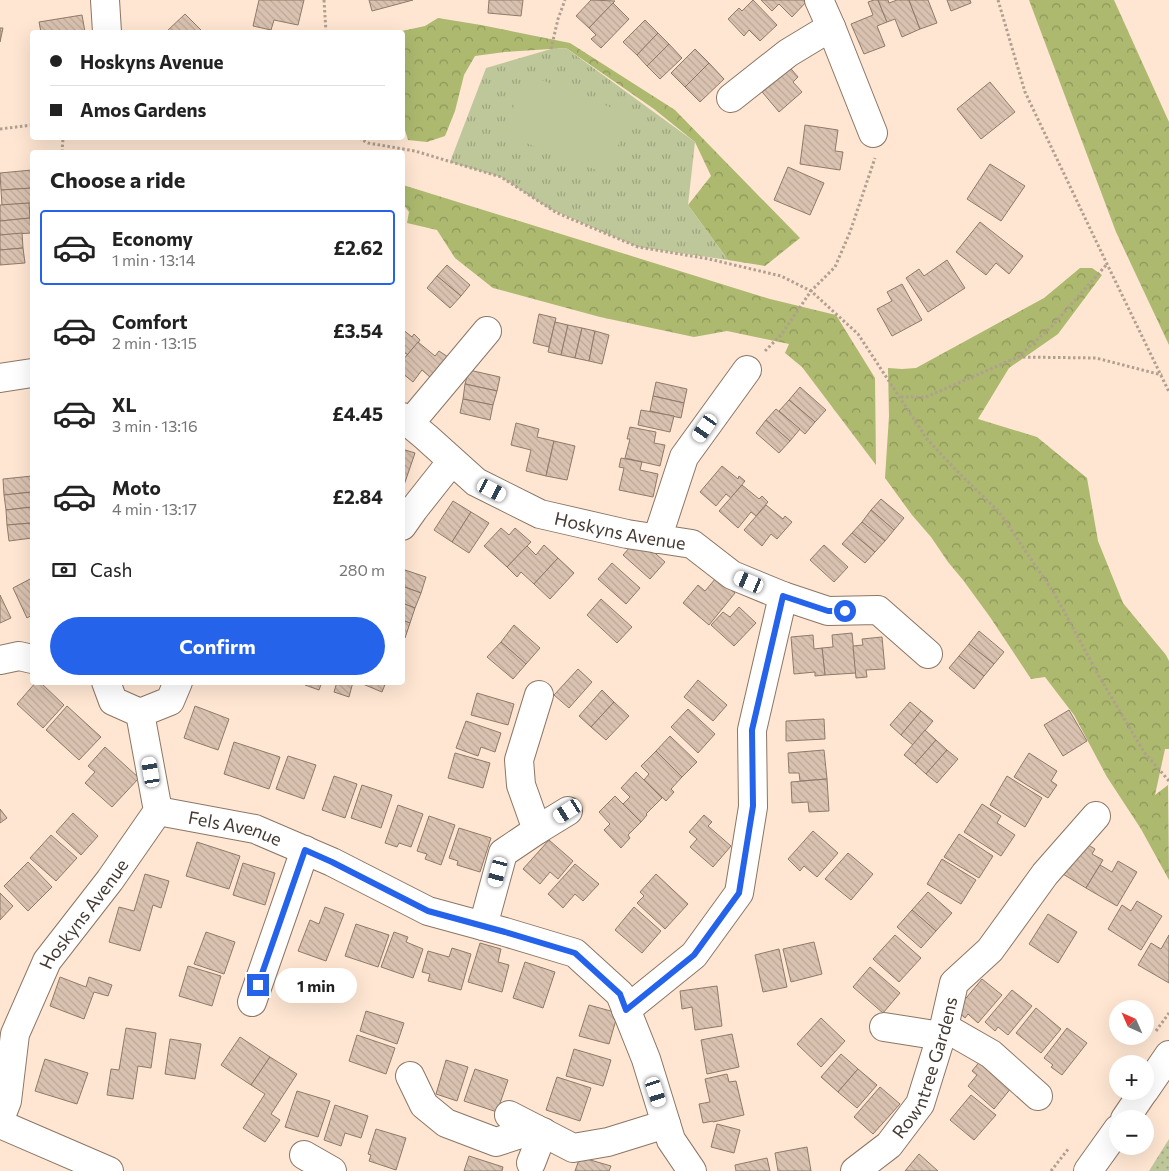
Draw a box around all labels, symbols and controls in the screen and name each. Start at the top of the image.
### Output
text: Hoskyns Avenue [80,50,224,73]
text: Amos Gardens [80,98,206,121]
text: Choose a ride [50,166,185,193]
icon: car [52,225,97,270]
text: Economy [112,227,193,250]
text: £2.62 [333,236,383,259]
text: 1 min · 13:14 [112,250,195,269]
icon: car [52,308,97,353]
text: Comfort [112,310,188,333]
text: £3.54 [333,319,383,342]
text: 2 min · 13:15 [112,333,197,352]
icon: car [52,391,97,436]
text: XL [112,393,137,416]
text: £4.45 [332,402,383,425]
car [690,411,719,445]
text: 3 min · 13:16 [112,416,198,435]
icon: car [52,474,97,519]
text: Moto [112,476,161,499]
car [475,477,508,503]
text: £2.84 [332,485,383,508]
text: 4 min · 13:17 [112,499,197,518]
street label: Hoskyns Avenue [552,507,687,554]
icon: cash [50,556,78,584]
text: Cash [90,558,132,581]
text: 280 m [339,560,385,579]
car [732,569,765,595]
route start [834,600,856,622]
button: Confirm [50,617,385,675]
car [141,756,160,788]
car [551,797,584,825]
street label: Fels Avenue [187,806,285,850]
street label: Hoskyns Avenue [34,854,133,972]
car [486,856,509,888]
callout: 1 min [276,968,358,1002]
route end [247,974,269,996]
text: 1 min [297,976,335,995]
street label: Rowntree Gardens [887,995,962,1142]
north arrow [1109,1000,1154,1045]
map controls [1109,1000,1154,1155]
button: + [1109,1055,1154,1100]
car [644,1075,667,1109]
button: − [1109,1110,1154,1155]

